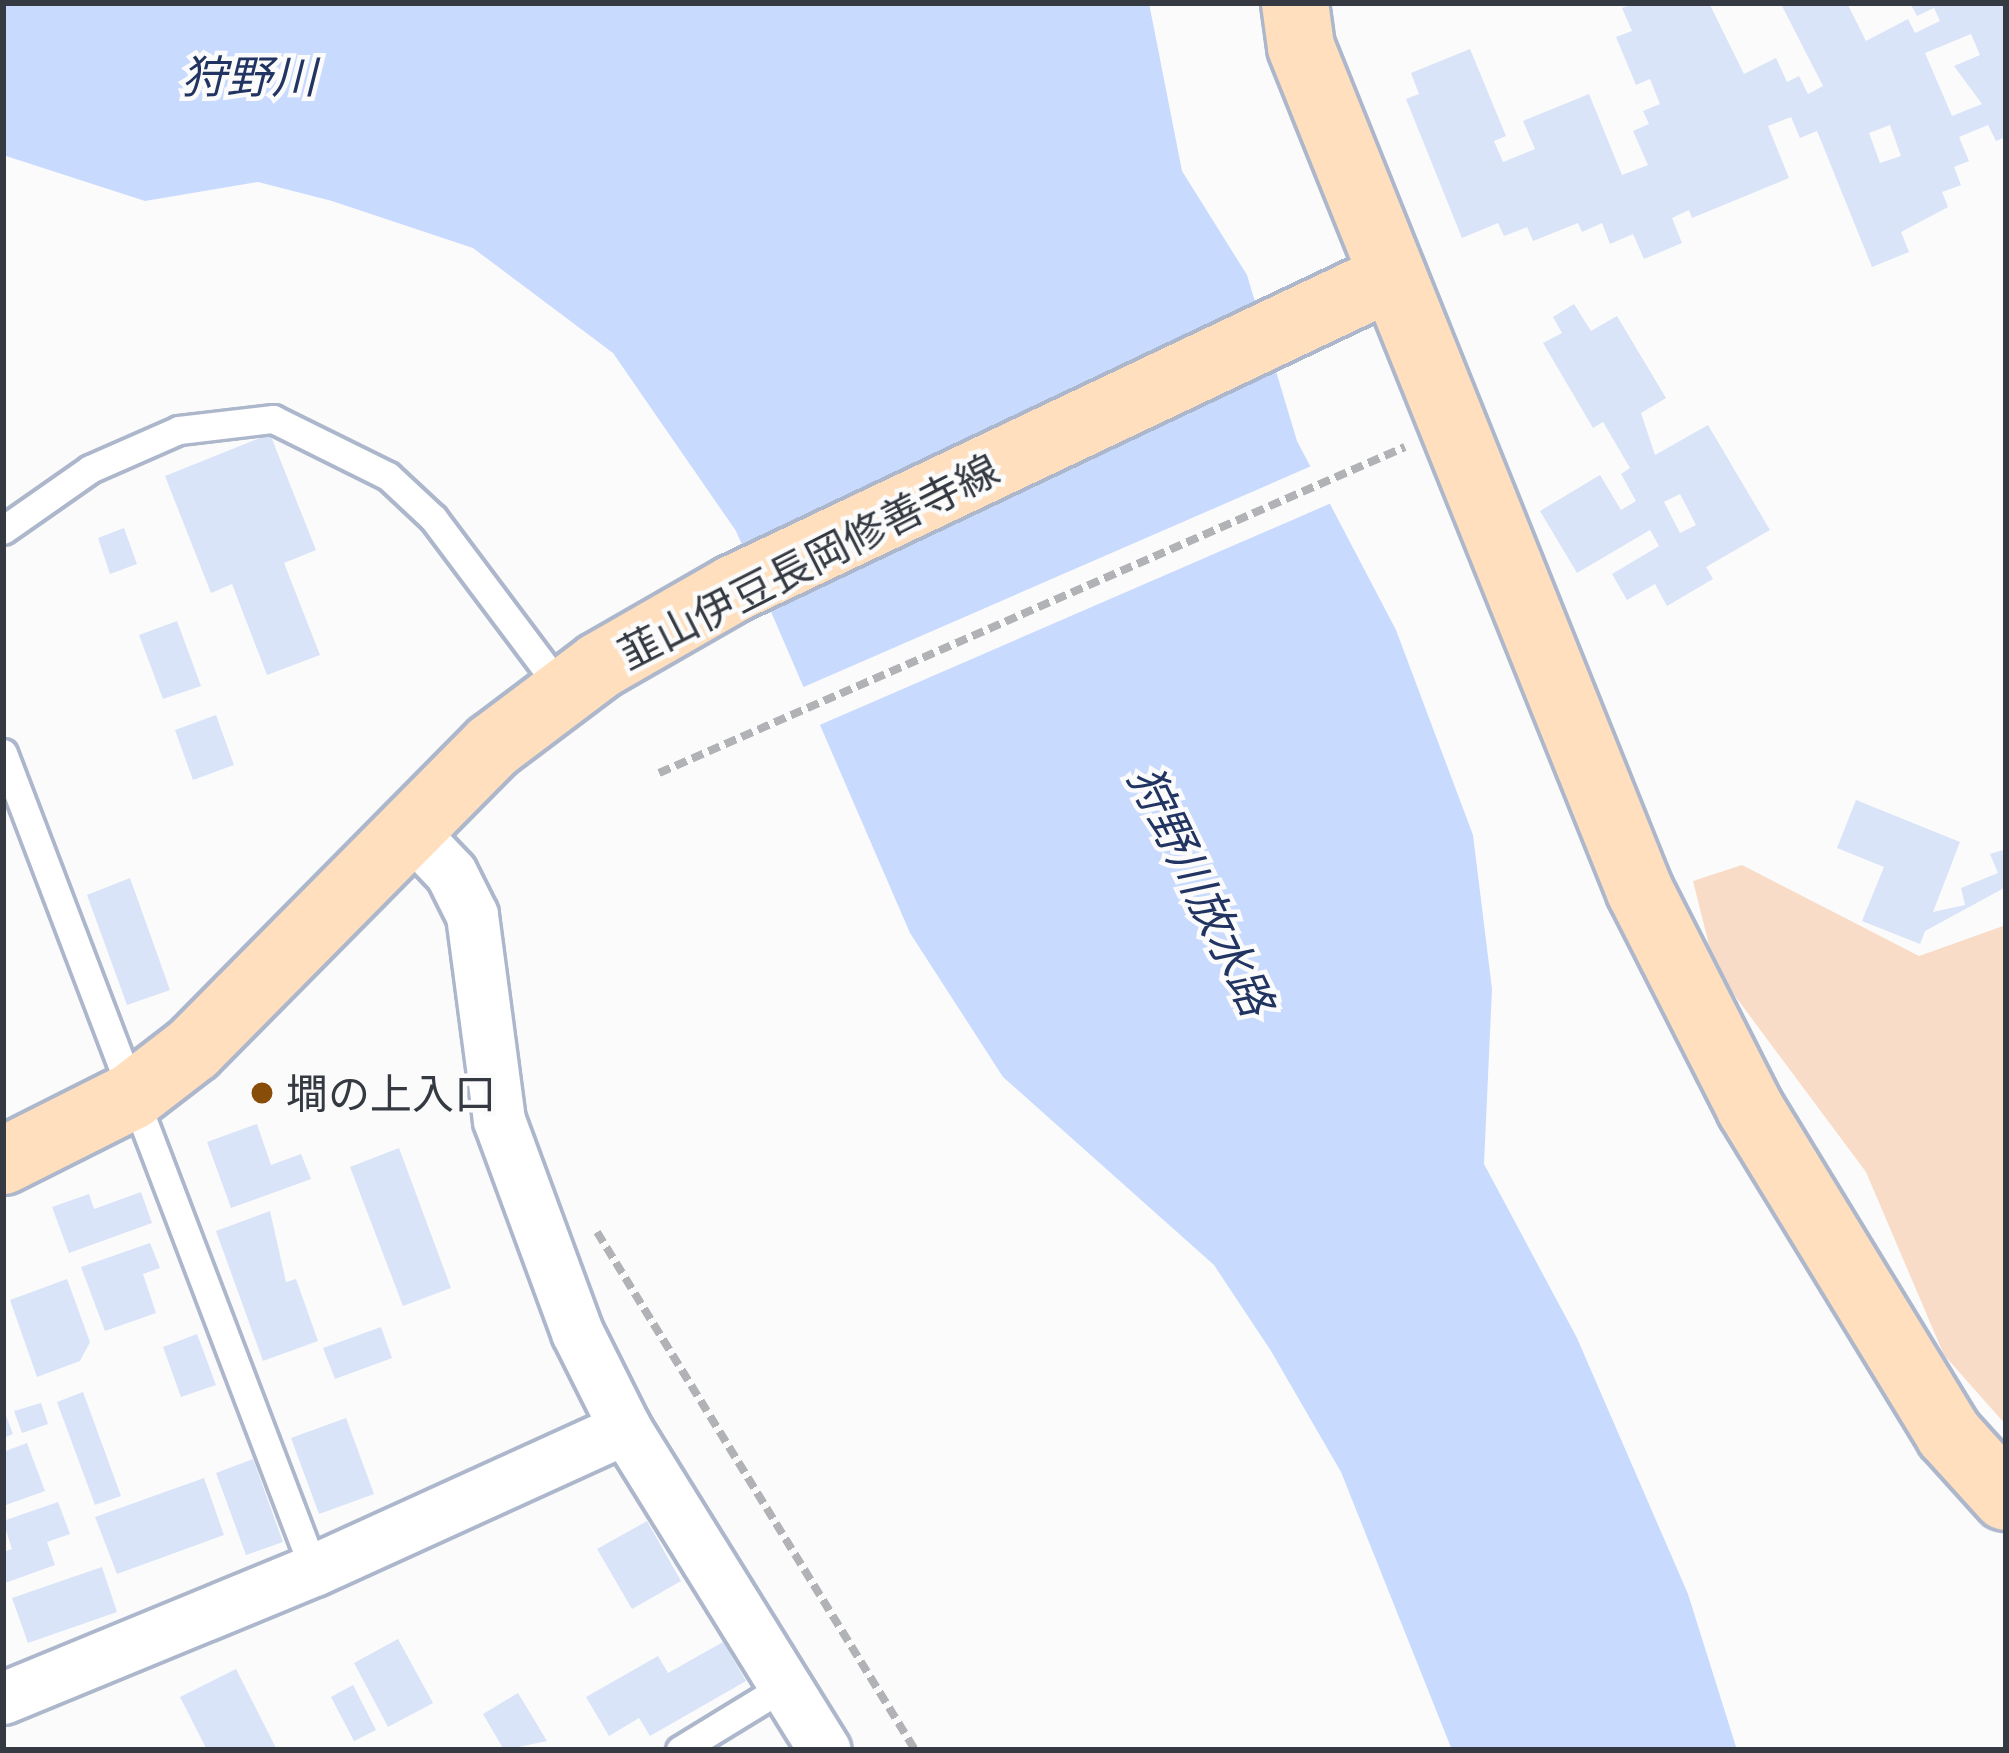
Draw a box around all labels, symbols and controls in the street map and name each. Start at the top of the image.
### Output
water label: 狩野川 [182,49,316,103]
street label: 韮山伊豆長岡修善寺線 [609,443,1007,679]
water label: 狩野川放水路 [1119,757,1285,1023]
place label: 墹の上入口 [286,1068,496,1118]
marker: 墹の上入口 [249,1080,275,1106]

